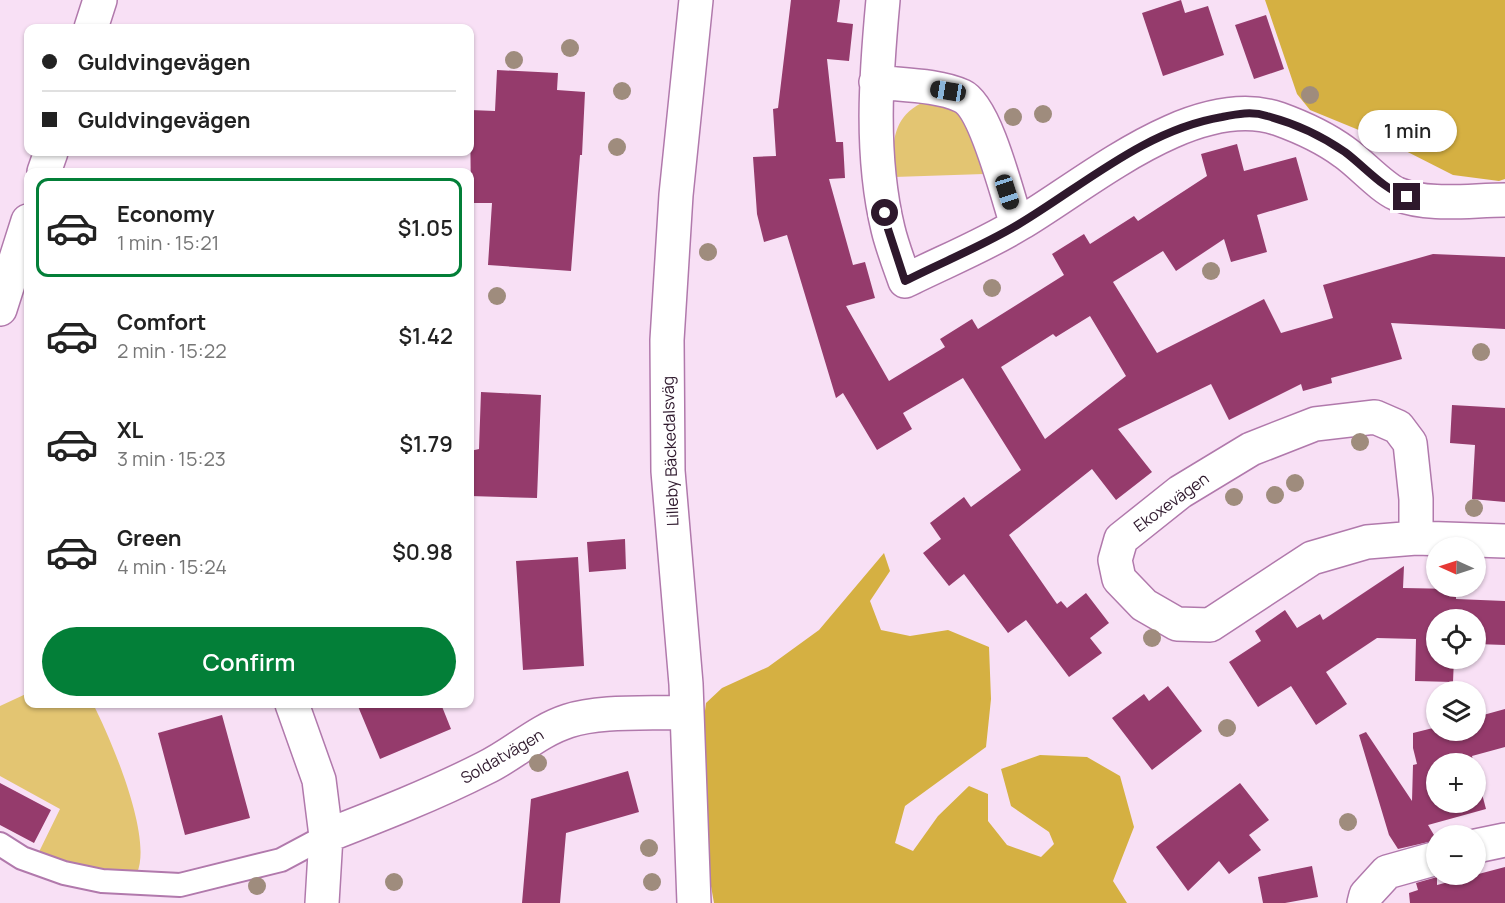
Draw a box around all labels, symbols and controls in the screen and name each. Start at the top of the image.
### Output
text: Guldvingevägen [78,47,250,77]
car [929,79,967,103]
text: Guldvingevägen [78,105,250,135]
callout: 1 min [1358,110,1456,152]
text: 1 min [1384,117,1431,144]
car [993,172,1021,212]
route end [1393,183,1420,210]
text: Economy [117,199,215,229]
route start [871,199,898,226]
icon: car [45,201,99,255]
text: $1.05 [398,213,453,243]
text: 1 min · 15:21 [117,229,219,256]
text: Comfort [117,307,206,337]
icon: car [45,309,99,363]
text: $1.42 [399,321,453,351]
text: 2 min · 15:22 [117,337,227,364]
street label: Lilleby Bäckedalsväg [656,376,684,526]
text: XL [117,415,143,445]
icon: car [45,417,99,471]
text: $1.79 [400,429,453,459]
text: 3 min · 15:23 [117,445,226,472]
street label: Ekoxevägen [1129,467,1213,537]
text: Green [117,523,182,553]
icon: car [45,525,99,579]
text: $0.98 [392,537,453,567]
north arrow [1426,537,1486,597]
map controls [1426,537,1486,885]
text: 4 min · 15:24 [117,553,227,580]
button: locate [1426,609,1486,669]
button: Confirm [42,627,456,696]
button: layers [1426,681,1486,741]
street label: Soldatvägen [456,723,548,789]
button: + [1426,753,1486,813]
button: − [1426,825,1486,885]

